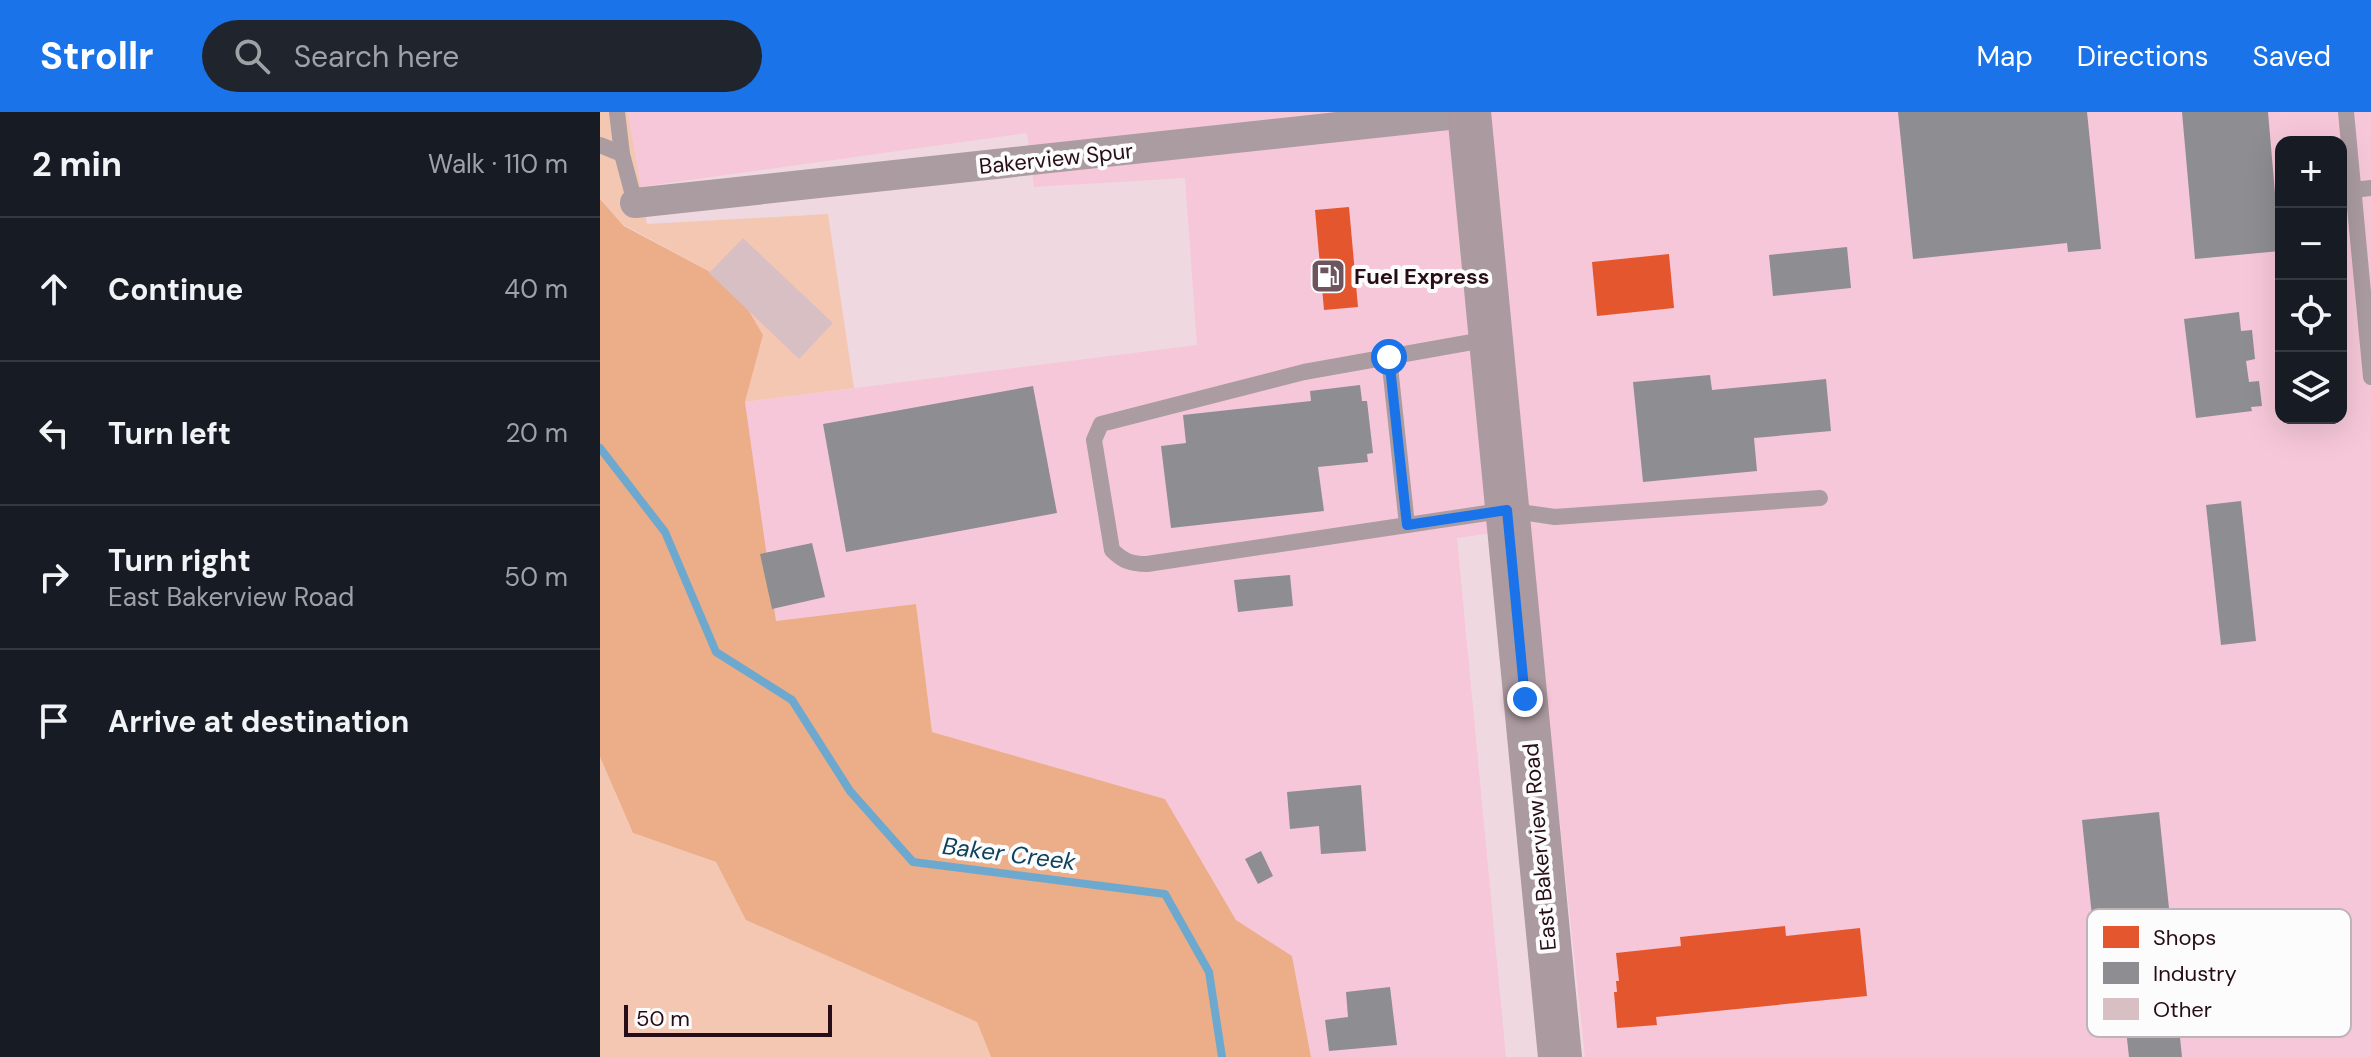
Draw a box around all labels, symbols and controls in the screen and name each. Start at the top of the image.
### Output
search box [202,20,762,92]
text: Strollr [40,31,154,81]
icon: search [230,34,274,78]
text: Search here [294,37,459,76]
text: Map [1976,38,2033,75]
text: Directions [2077,38,2209,75]
text: Saved [2253,38,2331,75]
street label: Bakerview Spur [977,136,1135,181]
map controls [2275,136,2347,424]
button: + [2275,136,2347,208]
text: 2 min [32,142,122,187]
text: Walk · 110 m [428,147,568,181]
button: − [2275,208,2347,280]
fuel station icon: Fuel Express [1309,257,1347,295]
place label: Fuel Express [1354,262,1489,291]
icon: ahead [32,267,76,311]
text: Continue [108,270,243,309]
text: 40 m [504,272,568,306]
button: locate [2275,280,2347,352]
route start [1371,339,1407,375]
button: layers [2275,352,2347,424]
icon: left [32,411,76,455]
text: Turn left [108,414,231,453]
text: 20 m [505,416,568,450]
text: Turn right [108,541,251,580]
icon: right [32,555,76,599]
text: 50 m [504,560,568,594]
text: East Bakerview Road [108,580,354,614]
route end [1507,681,1543,717]
icon: arrive [32,699,76,743]
text: Arrive at destination [108,702,409,741]
street label: East Bakerview Road [1516,742,1563,952]
water label: Baker Creek [941,830,1078,877]
legend [2087,909,2351,1037]
text: Shops [2153,923,2216,952]
text: Industry [2153,959,2237,988]
text: Other [2153,995,2212,1024]
scale bar [624,1001,832,1037]
text: 50 m [636,1004,690,1033]

